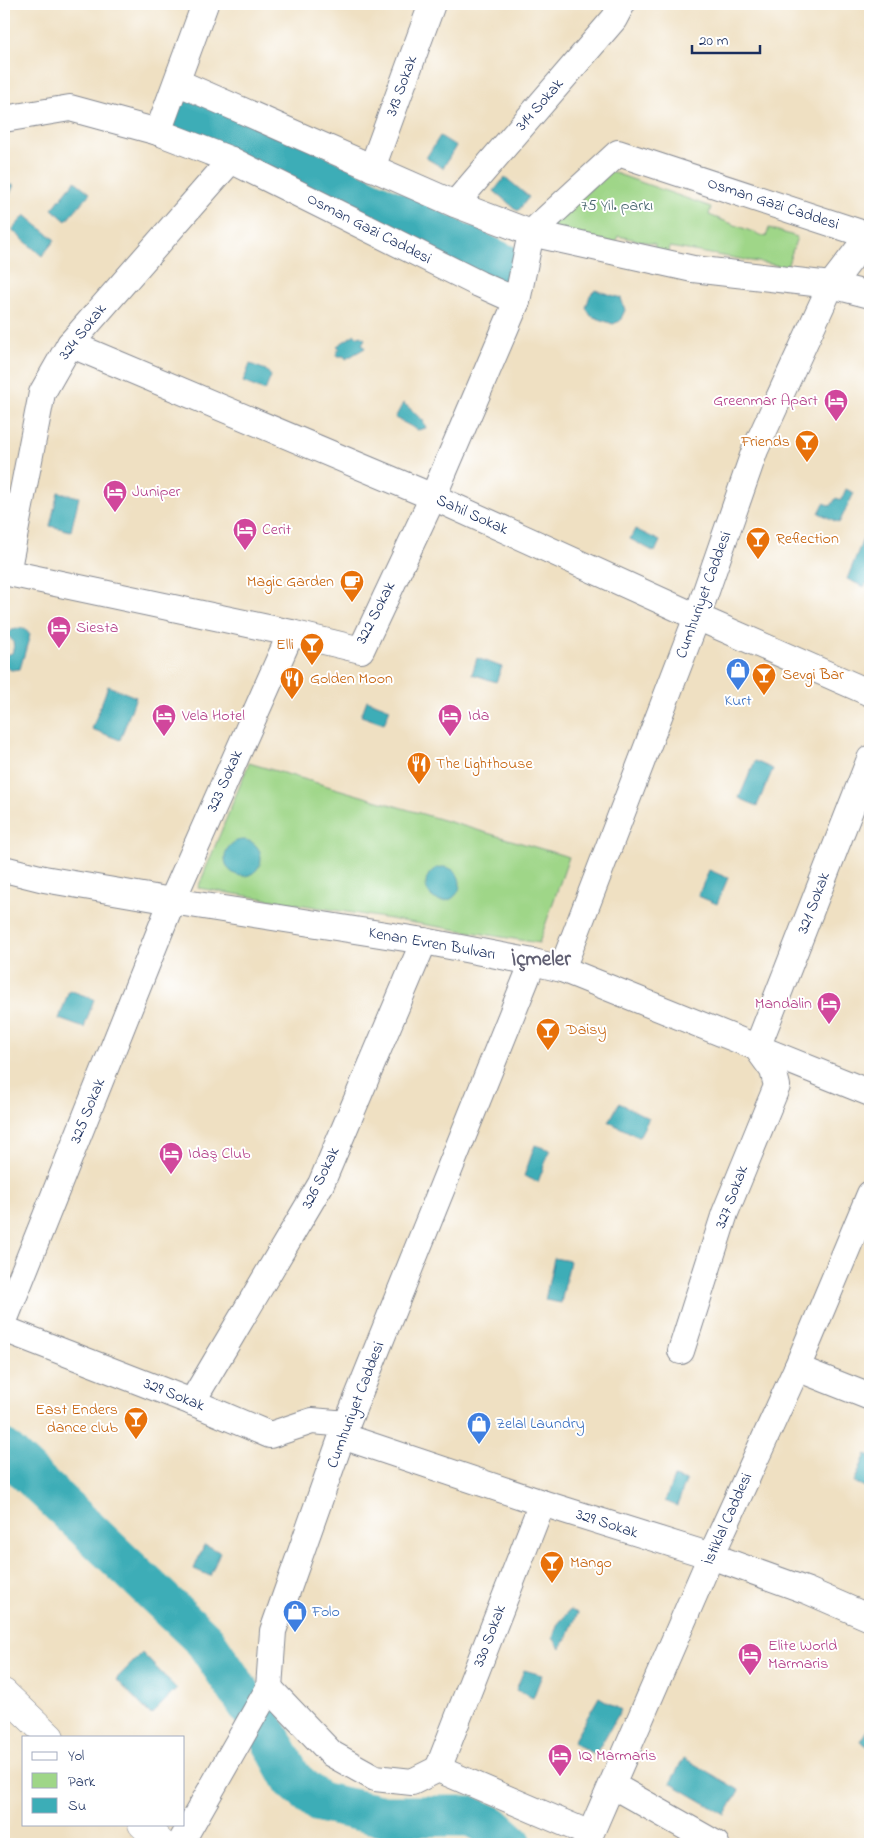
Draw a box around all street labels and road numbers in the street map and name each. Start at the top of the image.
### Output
street label: 313 Sokak [380,51,424,120]
street label: 314 Sokak [510,73,570,137]
street label: Osman Gazi Caddesi [704,171,842,237]
street label: Osman Gazi Caddesi [302,187,436,271]
street label: 324 Sokak [53,298,113,365]
street label: Sahil Sokak [432,488,513,542]
street label: Cumhuriyet Caddesi [670,528,738,662]
street label: 322 Sokak [350,577,402,648]
street label: 323 Sokak [201,745,250,816]
street label: 321 Sokak [791,868,837,937]
street label: Kenan Evren Bulvarı [367,921,497,967]
street label: 325 Sokak [64,1074,112,1147]
street label: 326 Sokak [296,1142,347,1213]
street label: 327 Sokak [709,1161,755,1232]
street label: Cumhuriyet Caddesi [321,1338,391,1472]
street label: 329 Sokak [140,1372,209,1419]
street label: İstiklal Caddesi [697,1469,759,1569]
street label: 329 Sokak [573,1503,642,1546]
street label: 330 Sokak [467,1600,513,1671]

